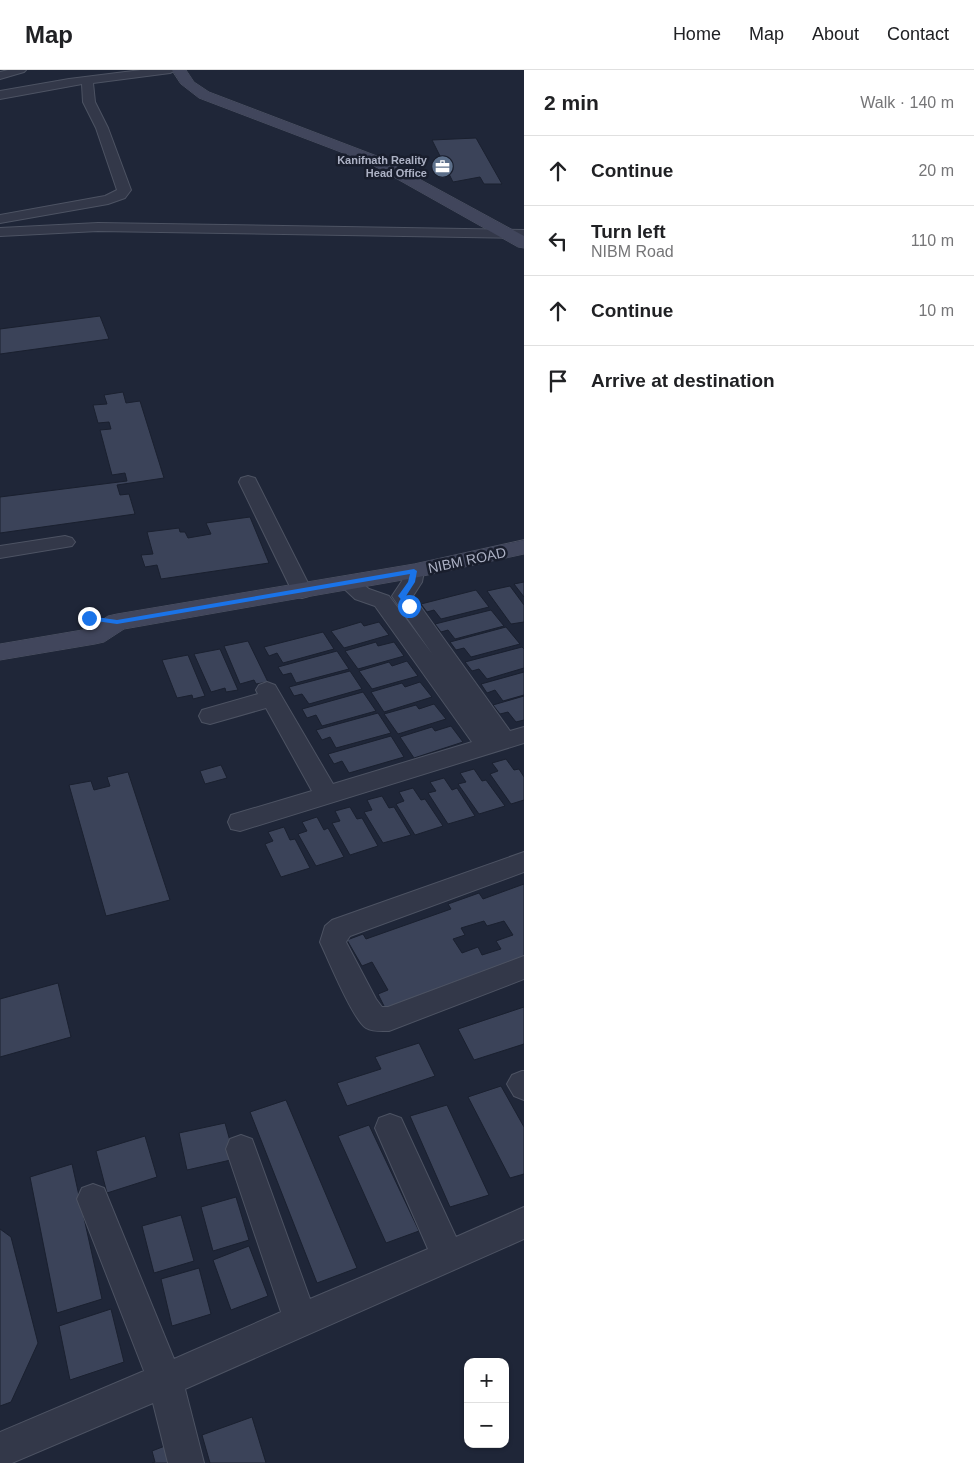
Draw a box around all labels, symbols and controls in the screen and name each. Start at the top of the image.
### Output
text: Map [25,21,73,48]
text: Home [673,24,721,44]
text: Map [749,24,784,44]
text: About [812,24,859,44]
text: Contact [887,24,949,44]
text: 2 min [544,91,599,114]
text: Walk · 140 m [860,94,954,111]
place label: Kanifnath Reality Head Office [337,154,428,179]
office icon: Kanifnath Reality Head Office [431,154,455,178]
icon: ahead [544,157,572,185]
text: Continue [591,160,673,181]
text: 20 m [918,162,954,179]
text: Turn left [591,221,666,242]
icon: left [544,227,572,255]
text: 110 m [911,232,954,249]
text: NIBM Road [591,243,674,260]
icon: ahead [544,297,572,325]
text: Continue [591,300,673,321]
text: 10 m [918,302,954,319]
icon: arrive [544,367,572,395]
text: Arrive at destination [591,370,775,391]
street label: NIBM ROAD [427,544,507,576]
route start [398,595,421,618]
route end [78,607,101,630]
map controls [464,1358,509,1448]
button: + [464,1358,509,1403]
button: − [464,1403,509,1448]

